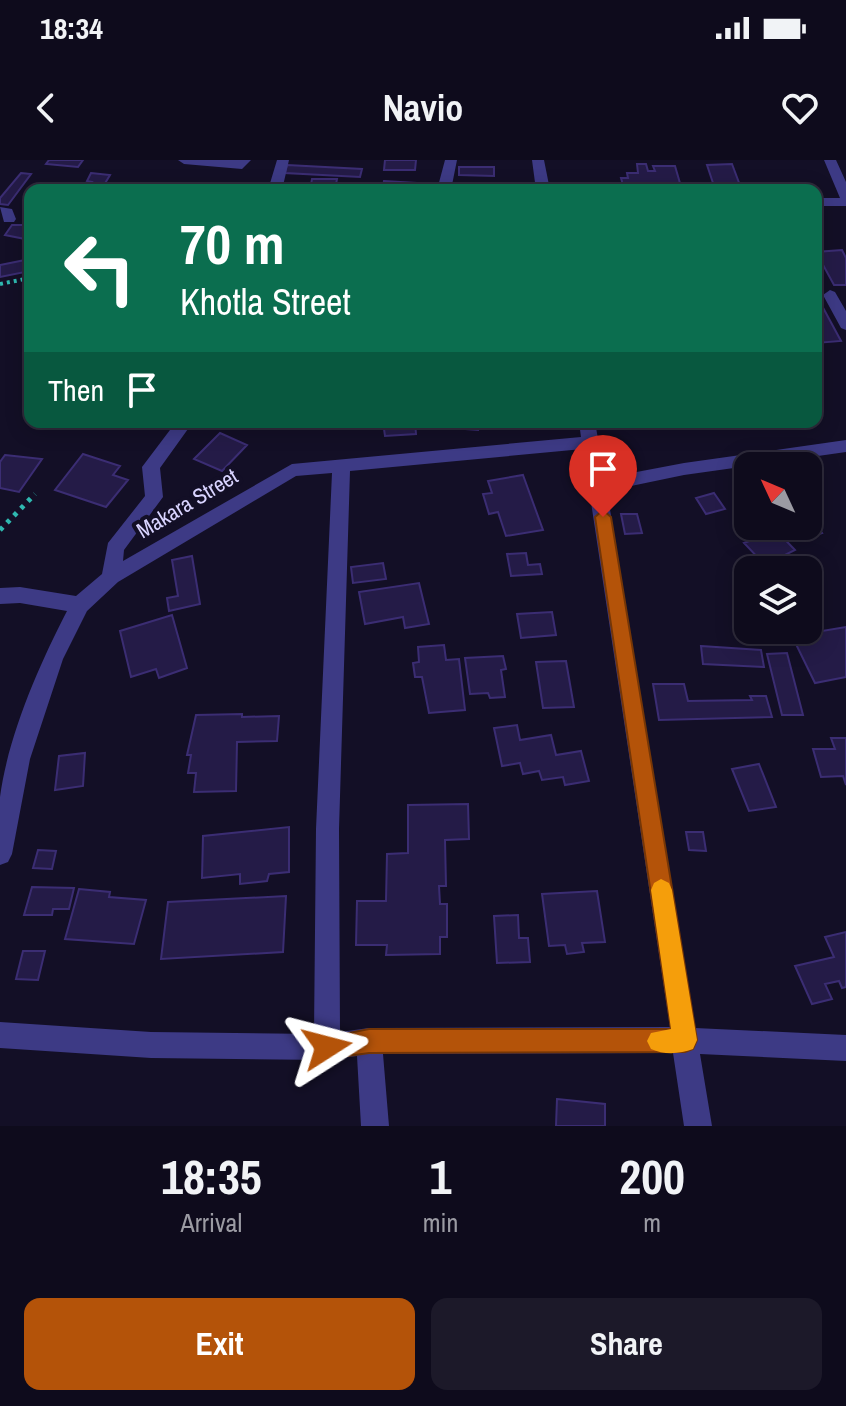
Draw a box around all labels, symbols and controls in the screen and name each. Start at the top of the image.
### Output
text: 18:34 [40,8,103,48]
text: Navio [383,84,463,132]
icon: back [24,86,68,130]
icon: heart [778,86,822,130]
text: 70 m [180,206,285,281]
icon: left [48,216,152,320]
text: Khotla Street [180,278,351,326]
icon: arrive [120,368,164,412]
text: Then [48,370,104,410]
pin [569,435,637,517]
icon: arrive [581,447,625,491]
north arrow [734,452,822,540]
map controls [734,452,822,644]
street label: Makara Street [131,461,243,545]
button: layers [734,556,822,644]
position arrow [285,1005,369,1089]
text: 18:35 [161,1144,262,1209]
text: 1 [430,1144,451,1209]
text: 200 [619,1144,685,1209]
text: Arrival [181,1205,242,1240]
text: min [423,1205,458,1240]
text: m [643,1205,661,1240]
button: Exit [24,1298,415,1390]
button: Share [431,1298,822,1390]

